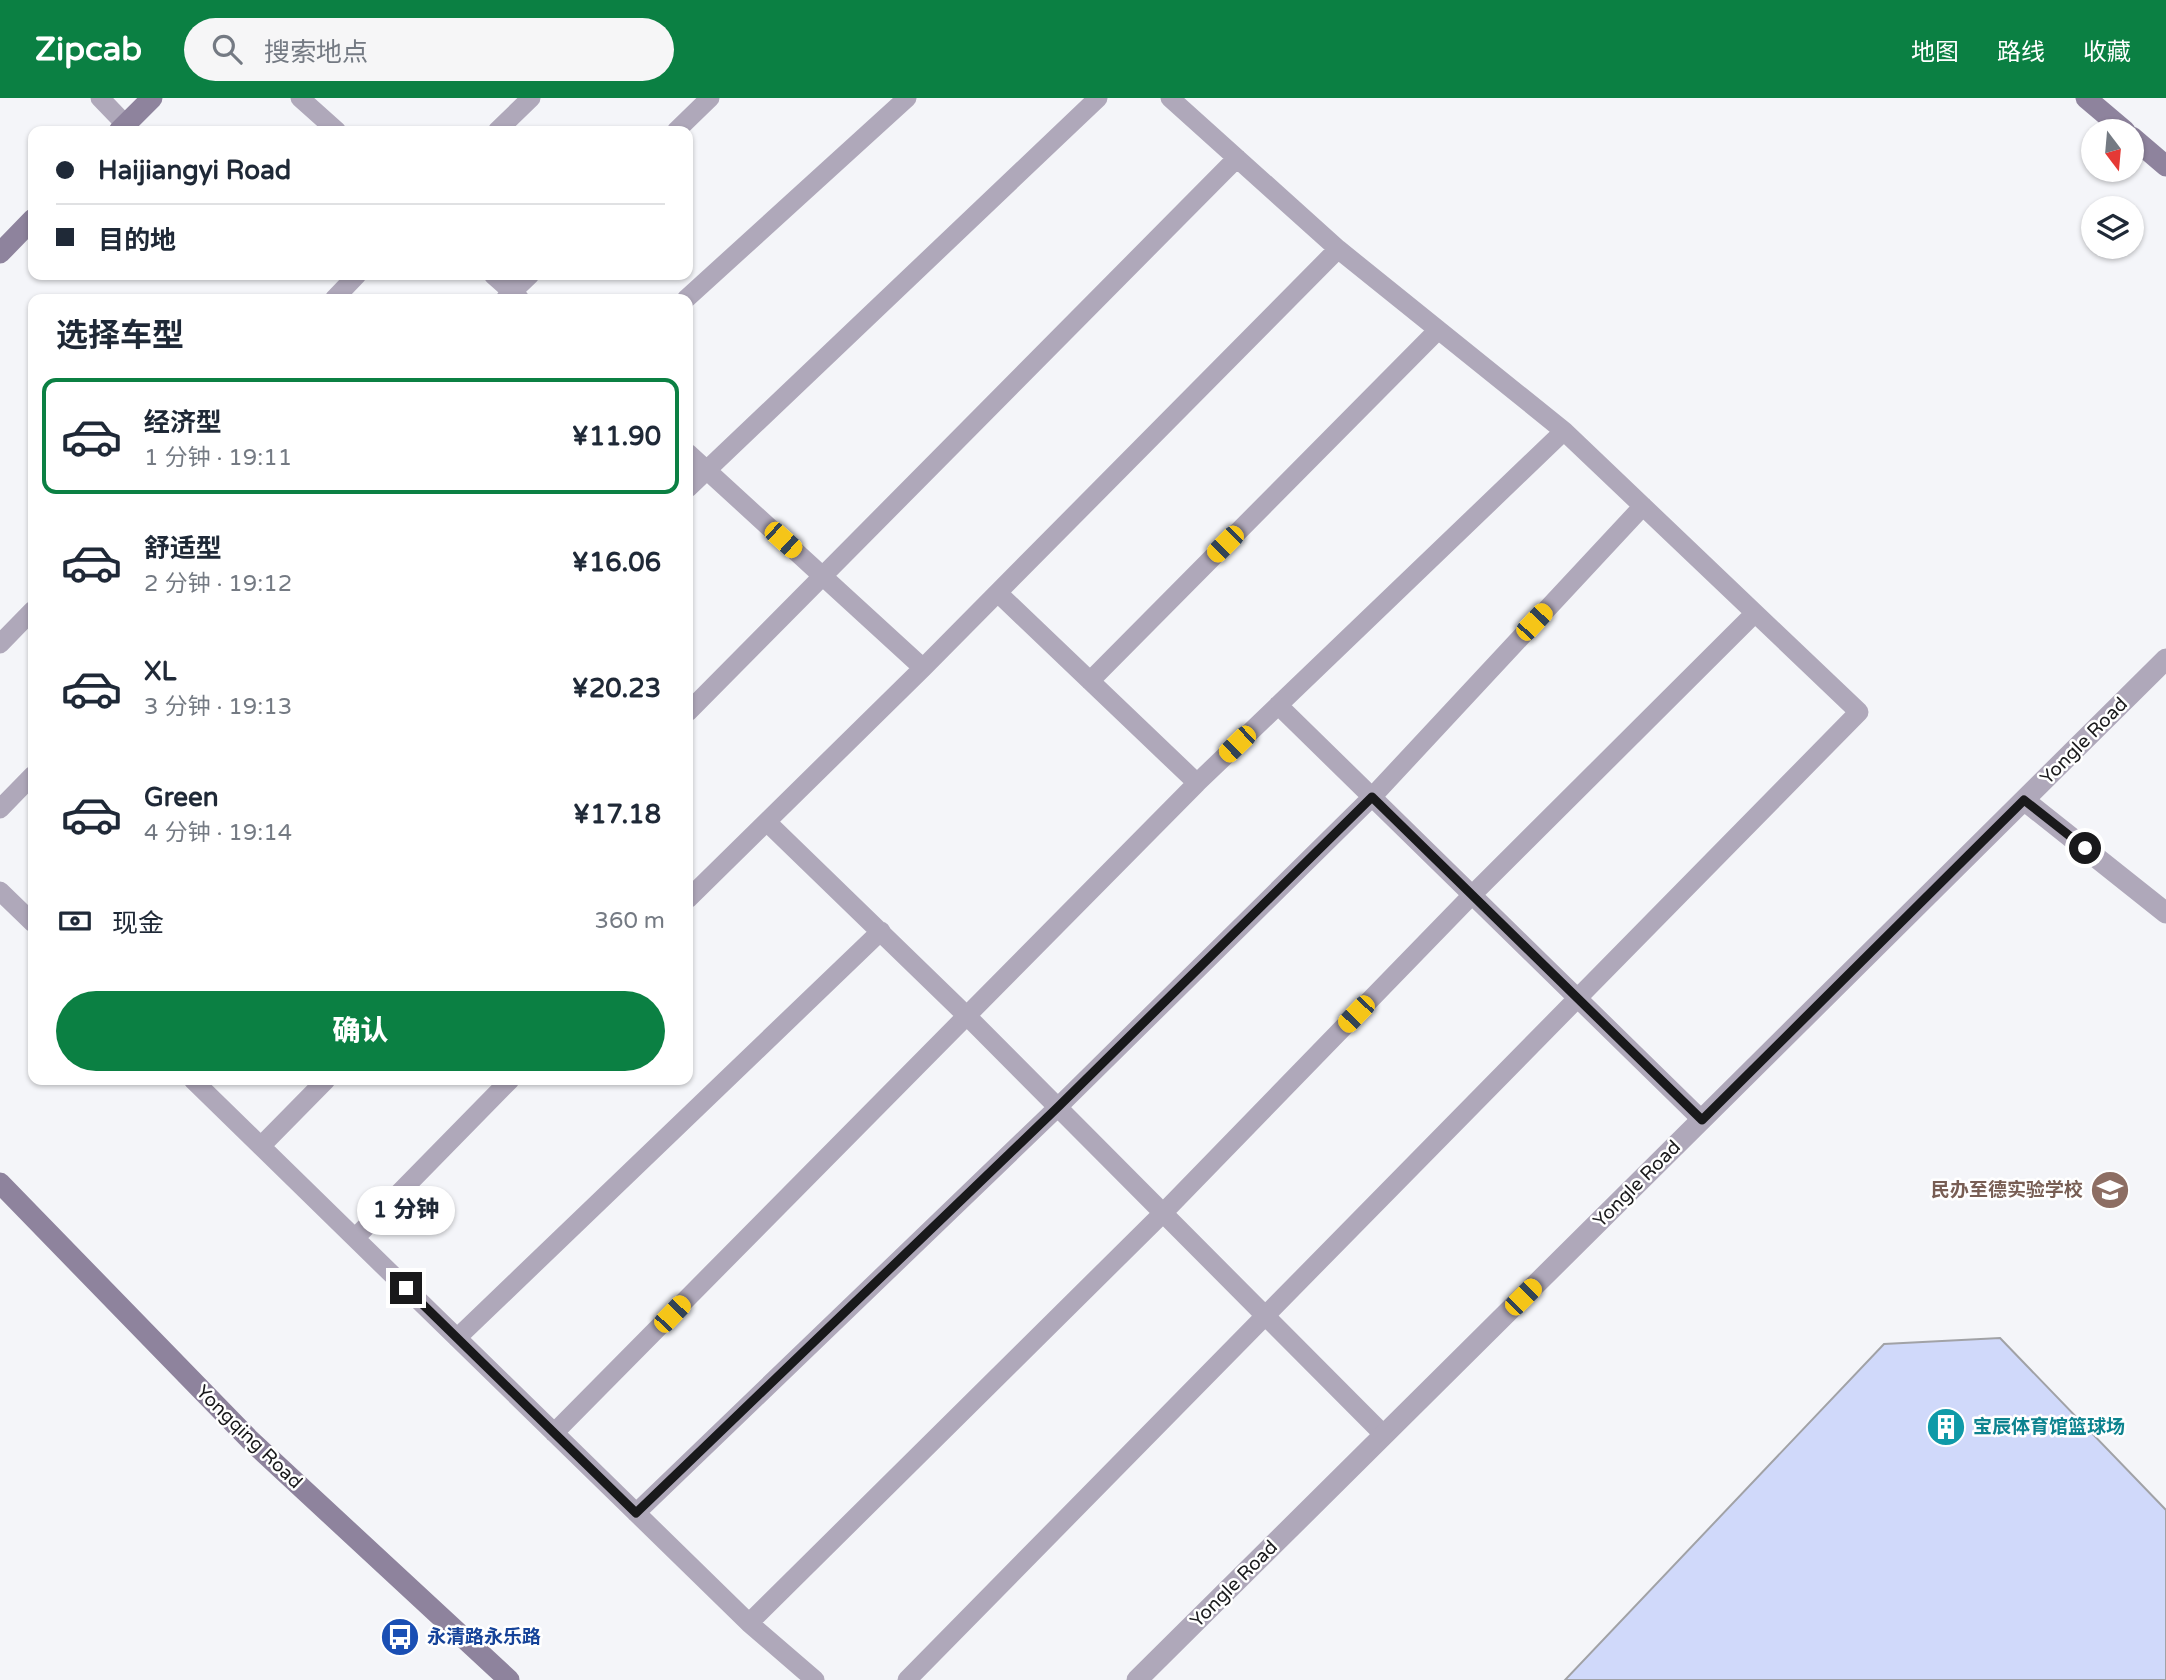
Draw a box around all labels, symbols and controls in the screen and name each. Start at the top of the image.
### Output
search box [184,18,674,81]
text: Zipcab [35,30,142,69]
icon: search [208,30,246,68]
text: 搜索地点 [264,37,368,68]
text: 地图 [1911,38,1959,67]
text: 路线 [1997,38,2045,67]
text: 收藏 [2083,38,2131,67]
north arrow [2081,119,2144,182]
map controls [2081,119,2144,259]
text: Haijiangyi Road [98,155,291,186]
button: layers [2081,196,2144,259]
text: 目的地 [98,225,176,256]
text: 选择车型 [56,317,184,355]
icon: car [60,405,123,468]
text: 经济型 [144,407,222,438]
text: ¥11.90 [572,421,661,452]
text: 1 分钟 · 19:11 [144,444,292,472]
car [761,518,806,562]
car [1203,522,1248,566]
icon: car [60,531,123,594]
text: 舒适型 [144,533,222,564]
text: ¥16.06 [572,547,661,578]
text: 2 分钟 · 19:12 [144,570,292,598]
car [1512,599,1557,645]
text: XL [144,656,176,687]
icon: car [60,657,123,720]
text: ¥20.23 [572,673,661,704]
text: 3 分钟 · 19:13 [144,693,292,721]
street label: Yongle Road [2036,693,2132,789]
car [1215,722,1260,766]
text: Green [144,782,219,813]
icon: car [60,783,123,846]
text: ¥17.18 [573,799,661,830]
text: 4 分钟 · 19:14 [144,819,292,847]
route start [2069,832,2101,864]
icon: cash [56,902,94,940]
text: 360 m [595,907,665,935]
text: 现金 [112,908,164,939]
button: 确认 [56,991,665,1071]
car [1334,992,1379,1036]
street label: Yongle Road [1589,1136,1685,1232]
school or university icon: 民办至德实验学校 [2089,1169,2131,1211]
place label: 民办至德实验学校 [1931,1179,2083,1201]
callout: 1 分钟 [357,1186,455,1236]
text: 1 分钟 [373,1196,439,1224]
route end [390,1272,422,1304]
car [1501,1275,1546,1319]
car [650,1292,695,1336]
street label: Yongqing Road [191,1381,307,1493]
building icon: 宝辰体育馆篮球场 [1925,1406,1967,1448]
place label: 宝辰体育馆篮球场 [1973,1416,2125,1438]
street label: Yongle Road [1186,1536,1282,1632]
bus stop icon: 永清路永乐路 [379,1616,421,1658]
place label: 永清路永乐路 [427,1626,541,1648]

